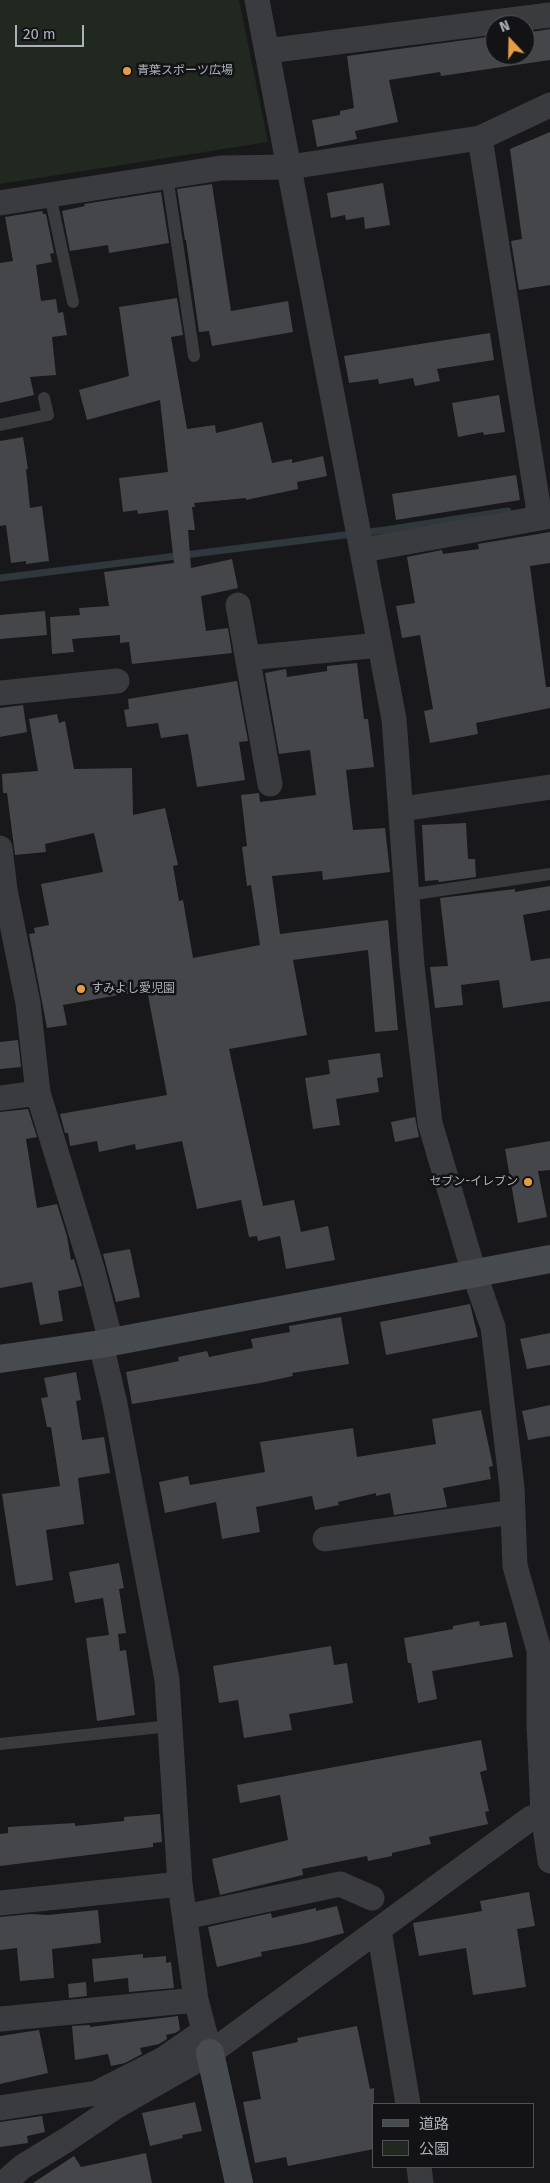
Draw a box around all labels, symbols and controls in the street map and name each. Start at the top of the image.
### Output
scale bar [18,15,86,47]
north arrow [485,15,535,65]
text: N [497,17,512,36]
text: 20 m [23,25,56,43]
place label: 青葉スポーツ広場 [137,64,233,78]
marker: 青葉スポーツ広場 [121,65,133,77]
place label: すみよし愛児園 [91,982,175,996]
marker: すみよし愛児園 [75,983,87,995]
place label: セブン-イレブン [429,1175,518,1189]
marker: セブン-イレブン [522,1176,534,1188]
legend [372,2103,535,2168]
text: 道路 [419,2115,449,2133]
text: 公園 [419,2140,449,2158]

